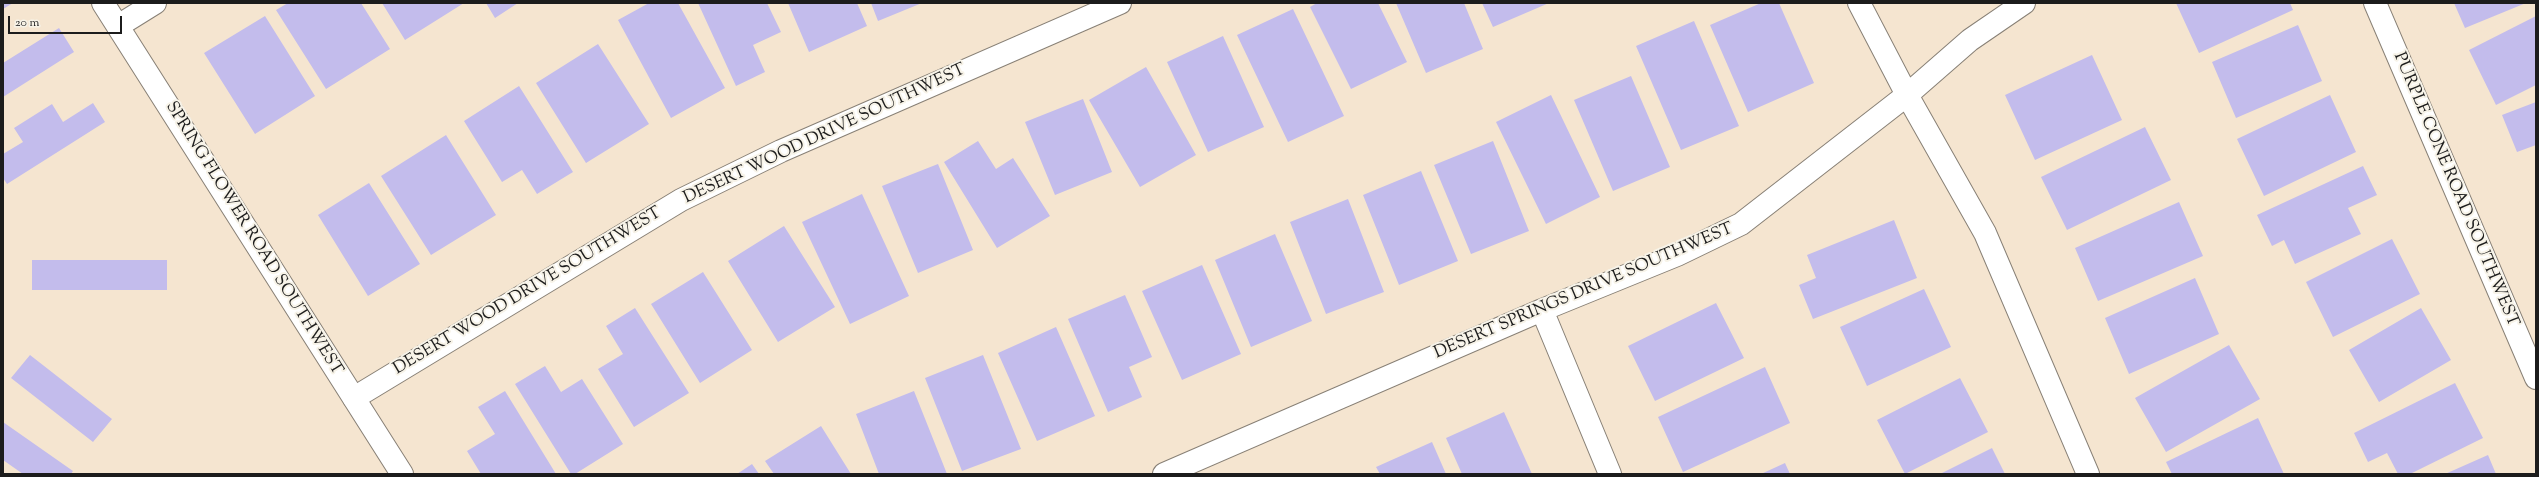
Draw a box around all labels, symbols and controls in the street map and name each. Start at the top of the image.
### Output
scale bar [10,8,124,34]
text: 20 m [15,14,39,32]
street label: PURPLE CONE ROAD SOUTHWEST [2388,50,2522,330]
street label: DESERT WOOD DRIVE SOUTHWEST [681,60,969,210]
street label: SPRING FLOWER ROAD SOUTHWEST [160,98,346,380]
street label: DESERT WOOD DRIVE SOUTHWEST [390,204,666,380]
street label: DESERT SPRINGS DRIVE SOUTHWEST [1431,219,1737,365]

